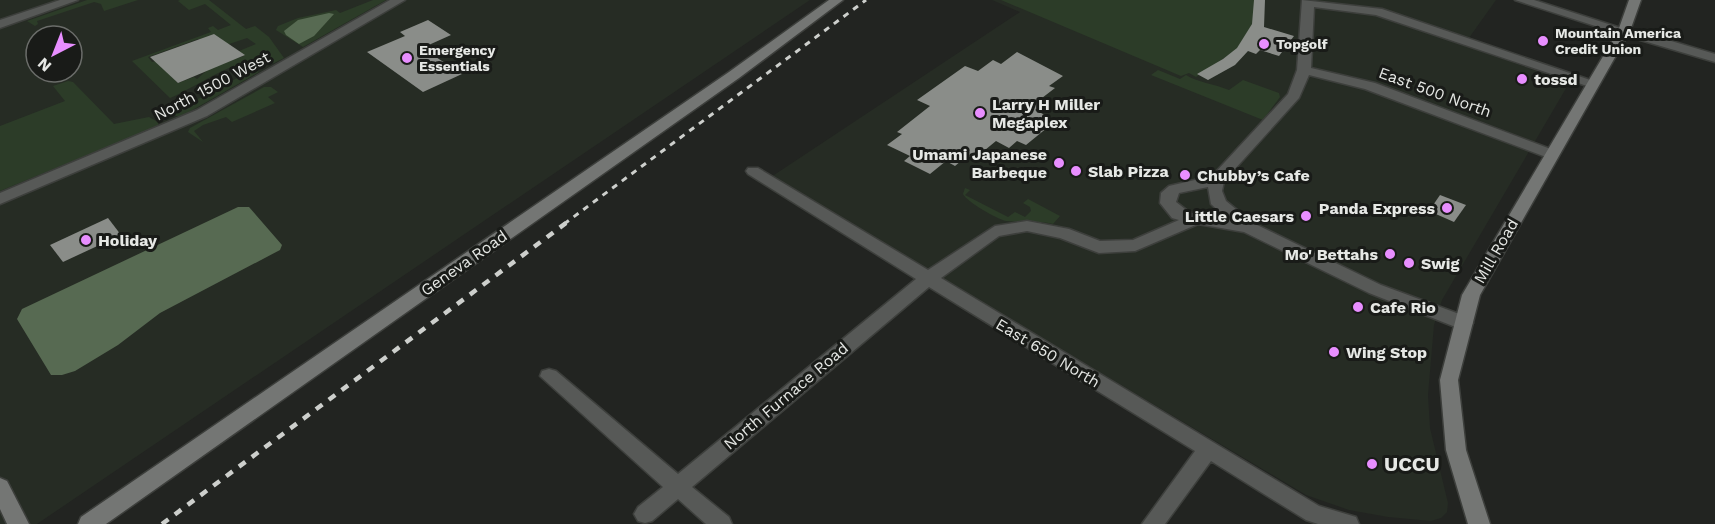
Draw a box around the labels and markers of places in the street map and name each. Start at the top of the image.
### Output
place label: Mountain America Credit Union [1555,25,1682,57]
marker: Mountain America Credit Union [1536,34,1550,48]
place label: Topgolf [1276,36,1328,52]
marker: Topgolf [1257,37,1271,51]
place label: Emergency Essentials [419,42,495,74]
marker: Emergency Essentials [400,51,414,65]
place label: tossd [1534,70,1578,89]
marker: tossd [1515,72,1529,86]
place label: Larry H Miller Megaplex [992,95,1100,132]
marker: Larry H Miller Megaplex [973,106,987,120]
place label: Umami Japanese Barbeque [912,145,1047,182]
marker: Umami Japanese Barbeque [1052,156,1066,170]
place label: Slab Pizza [1088,162,1169,181]
marker: Slab Pizza [1069,164,1083,178]
place label: Chubby’s Cafe [1197,166,1310,185]
marker: Chubby’s Cafe [1178,168,1192,182]
place label: Panda Express [1319,199,1435,218]
marker: Panda Express [1440,201,1454,215]
place label: Little Caesars [1185,207,1294,226]
marker: Little Caesars [1299,209,1313,223]
place label: Holiday [98,231,158,250]
marker: Holiday [79,233,93,247]
place label: Mo' Bettahs [1284,245,1378,264]
marker: Mo' Bettahs [1383,247,1397,261]
place label: Swig [1421,254,1459,273]
marker: Swig [1402,256,1416,270]
place label: Cafe Rio [1370,298,1436,317]
marker: Cafe Rio [1351,300,1365,314]
place label: Wing Stop [1346,343,1427,362]
marker: Wing Stop [1327,345,1341,359]
place label: UCCU [1384,452,1440,476]
marker: UCCU [1365,457,1379,471]

